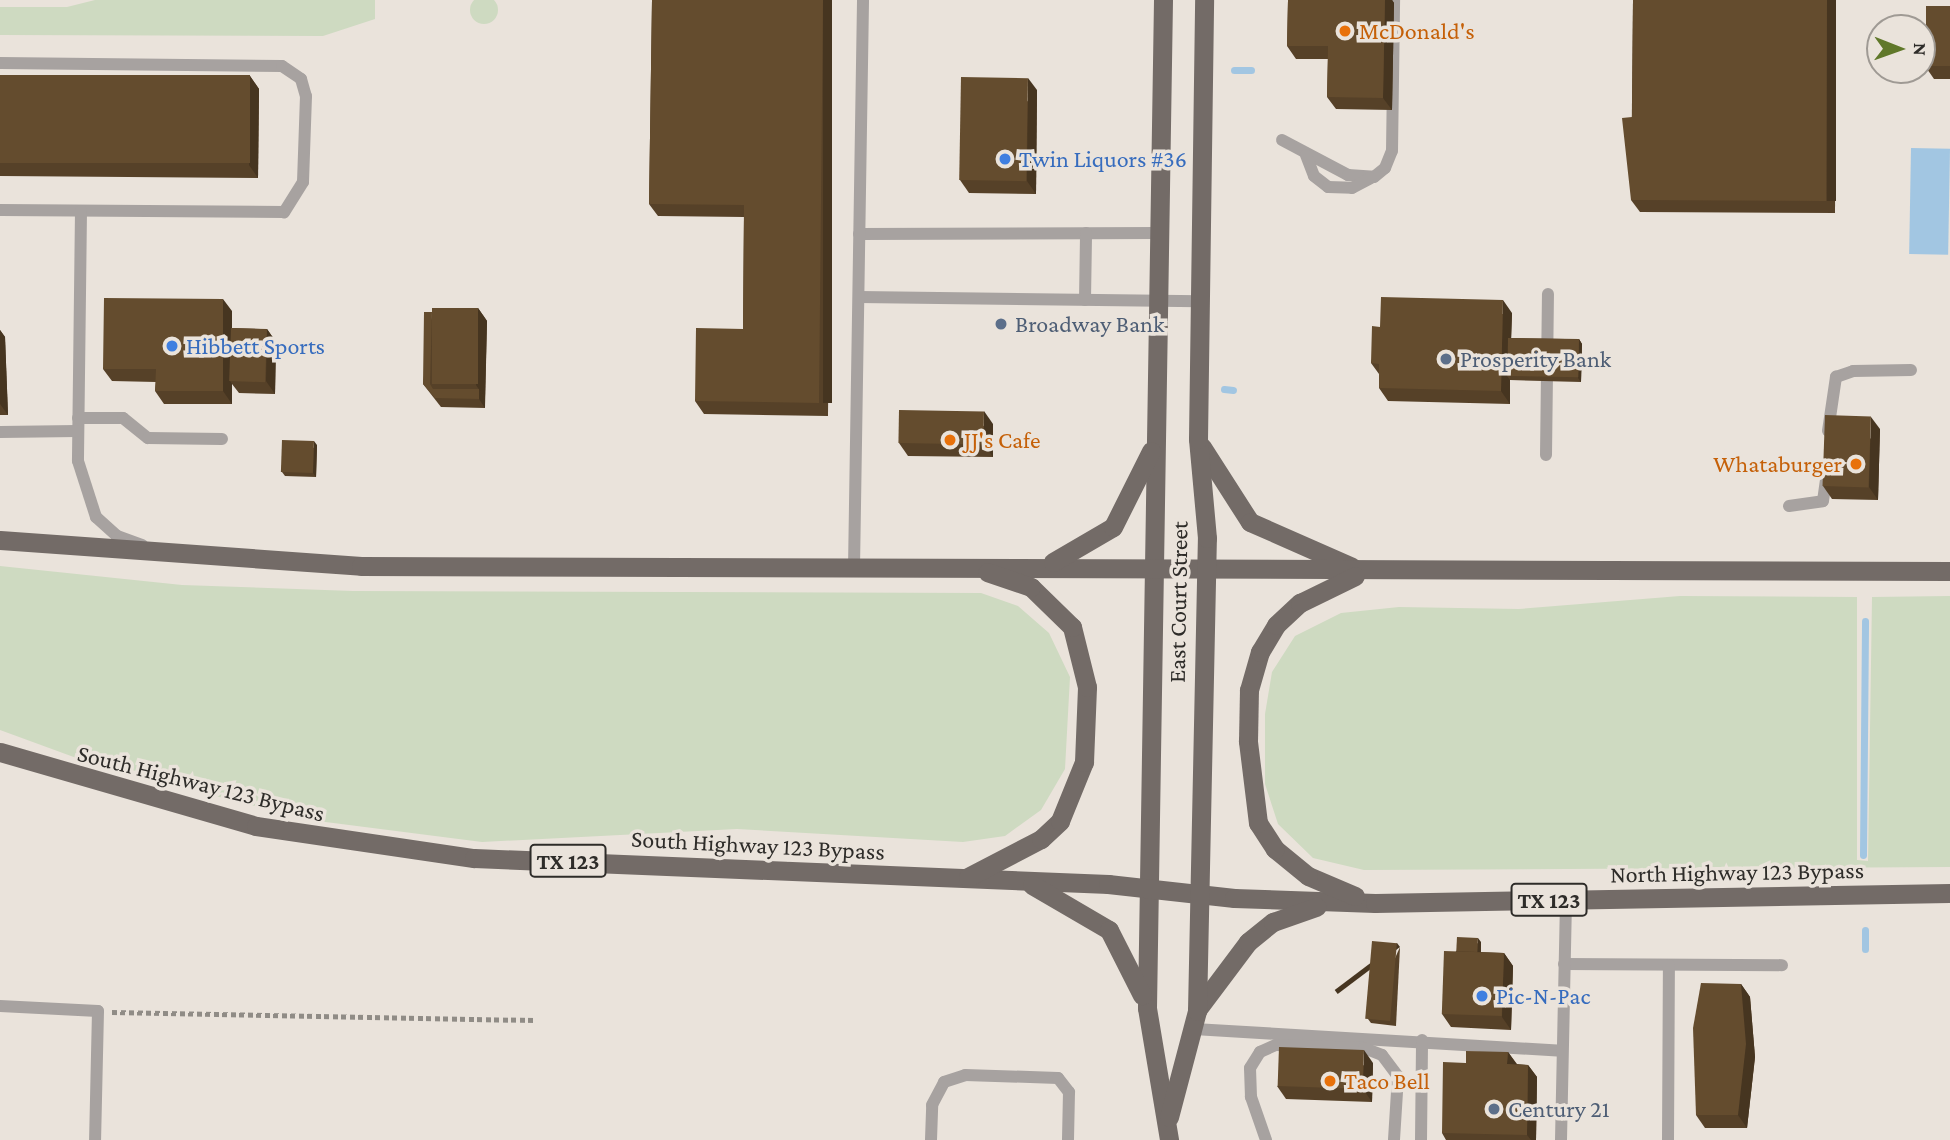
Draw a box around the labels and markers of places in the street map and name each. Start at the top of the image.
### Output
place label: McDonald's [1359,17,1475,45]
marker: McDonald's [1337,23,1353,39]
place label: Twin Liquors #36 [1019,145,1187,173]
marker: Twin Liquors #36 [997,151,1013,167]
place label: Broadway Bank [1015,310,1164,338]
marker: Broadway Bank [993,316,1009,332]
place label: Hibbett Sports [186,332,325,360]
marker: Hibbett Sports [164,338,180,354]
place label: Prosperity Bank [1460,345,1611,373]
marker: Prosperity Bank [1438,351,1454,367]
place label: JJ's Cafe [964,426,1041,454]
marker: JJ's Cafe [942,432,958,448]
place label: Whataburger [1713,450,1842,478]
marker: Whataburger [1848,456,1864,472]
place label: Pic-N-Pac [1496,982,1590,1010]
marker: Pic-N-Pac [1474,988,1490,1004]
place label: Taco Bell [1344,1067,1430,1095]
marker: Taco Bell [1322,1073,1338,1089]
place label: Century 21 [1508,1095,1610,1123]
marker: Century 21 [1486,1101,1502,1117]

